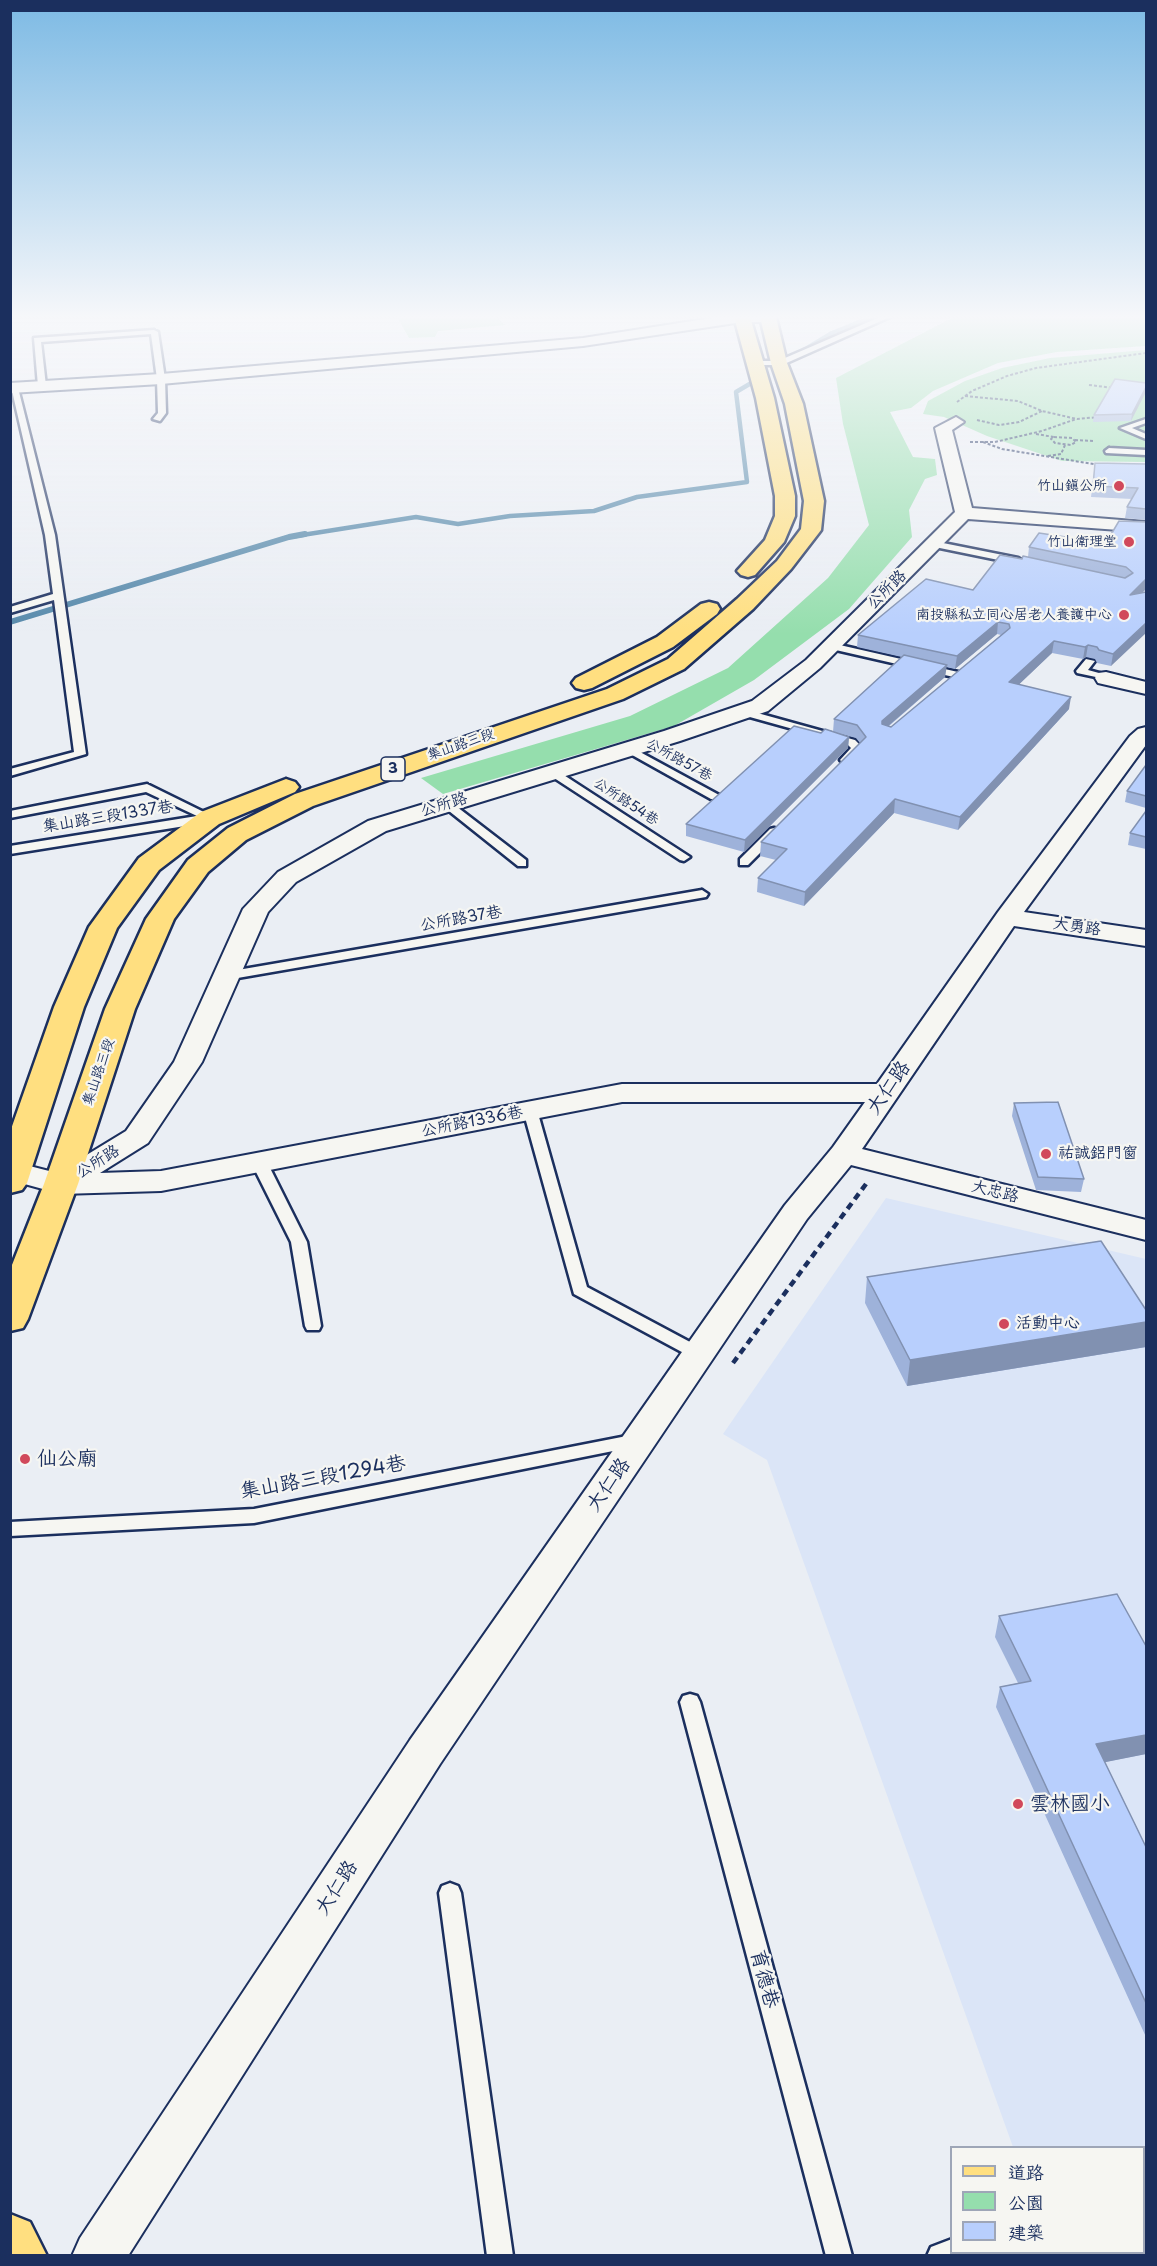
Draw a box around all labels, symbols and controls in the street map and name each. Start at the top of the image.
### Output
place label: 竹山鎮公所 [1037,478,1107,494]
marker: 竹山鎮公所 [1112,479,1126,493]
place label: 竹山衛理堂 [1047,534,1117,550]
marker: 竹山衛理堂 [1122,535,1136,549]
street label: 公所路 [863,566,911,614]
place label: 南投縣私立同心居老人養護中心 [916,607,1112,623]
marker: 南投縣私立同心居老人養護中心 [1117,608,1131,622]
street label: 集山路三段 [425,726,497,764]
street label: 公所路57巷 [643,735,715,785]
road number: 3 [381,757,405,781]
street label: 公所路54巷 [590,775,662,829]
street label: 公所路 [418,789,470,821]
street label: 集山路三段1337巷 [41,797,175,837]
street label: 公所路37巷 [419,902,503,936]
street label: 大勇路 [1052,914,1102,940]
street label: 集山路三段 [80,1036,118,1108]
street label: 大仁路 [862,1057,916,1119]
street label: 公所路1336巷 [420,1103,524,1141]
street label: 公所路 [73,1141,123,1183]
place label: 祐誠鋁門窗 [1058,1144,1138,1164]
marker: 祐誠鋁門窗 [1039,1147,1053,1161]
street label: 大忠路 [969,1177,1021,1207]
place label: 活動中心 [1016,1314,1080,1334]
marker: 活動中心 [997,1317,1011,1331]
place label: 仙公廟 [37,1447,97,1471]
marker: 仙公廟 [18,1452,32,1466]
street label: 集山路三段1294巷 [239,1452,407,1504]
street label: 大仁路 [582,1454,636,1516]
place label: 雲林國小 [1030,1792,1110,1816]
marker: 雲林國小 [1011,1797,1025,1811]
street label: 大仁路 [311,1856,363,1920]
street label: 育德巷 [745,1947,783,2011]
legend [950,2146,1145,2254]
text: 道路 [1008,2158,1044,2185]
text: 公園 [1008,2188,1044,2215]
text: 建築 [1008,2218,1044,2245]

